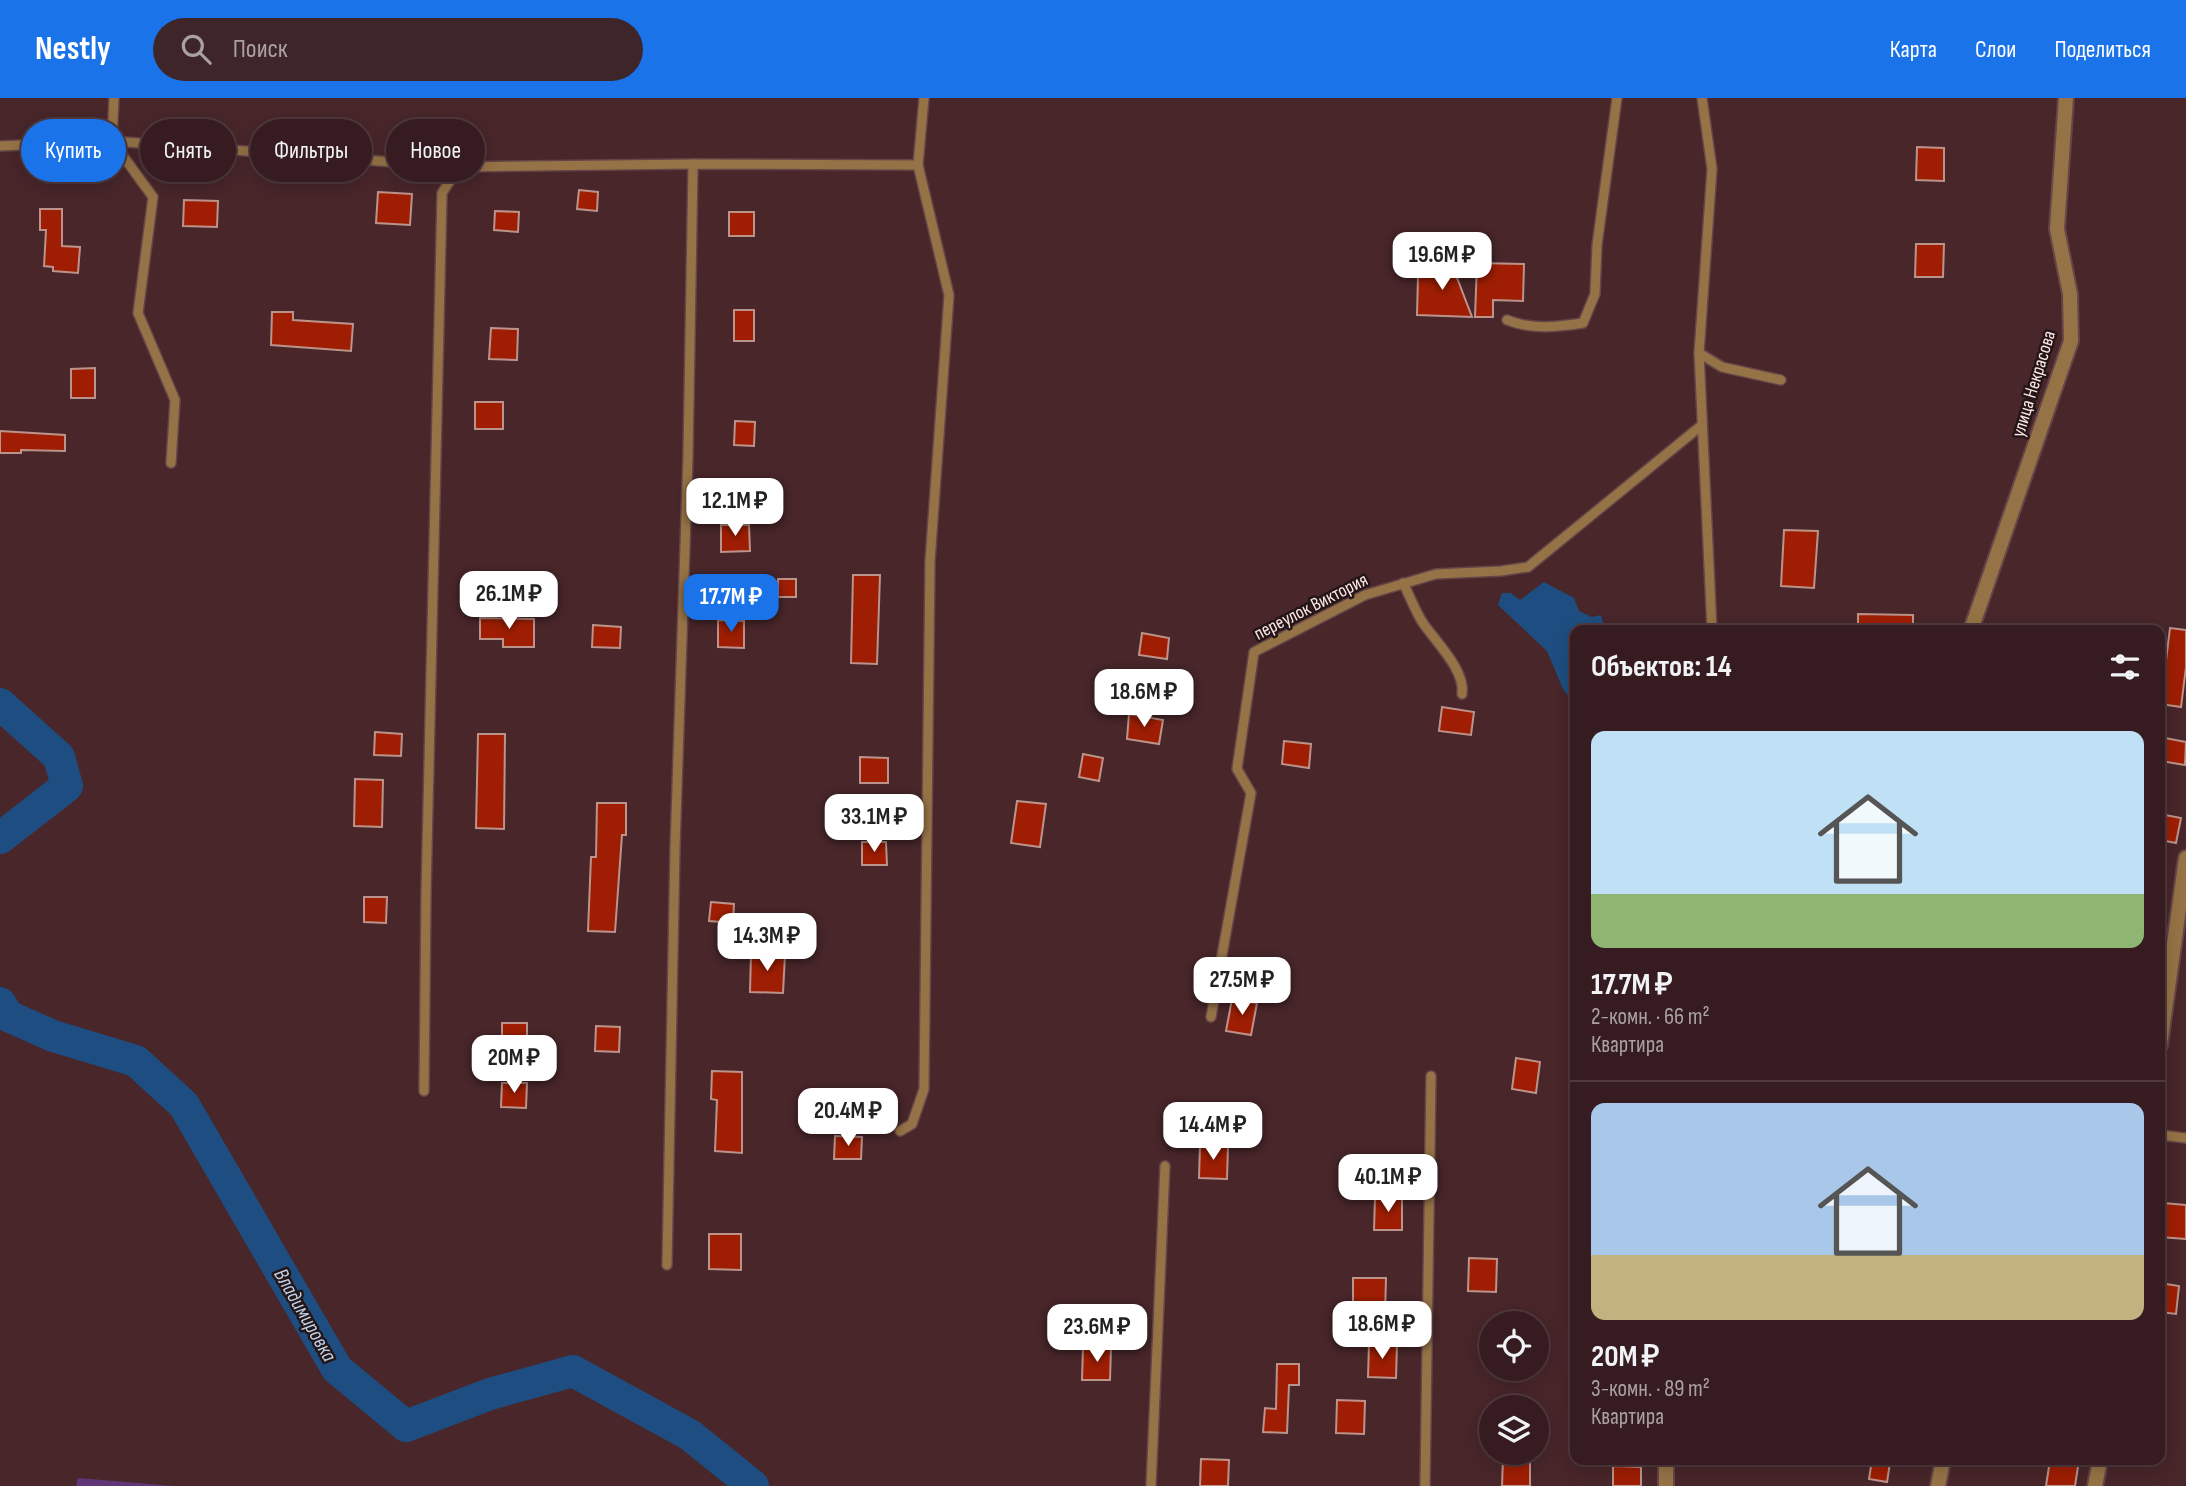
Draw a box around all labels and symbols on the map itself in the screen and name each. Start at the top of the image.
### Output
pin: 19.6M ₽ [1377,232,1507,292]
street label: улица Некрасова [2007,328,2061,440]
pin: 12.1M ₽ [670,478,800,538]
street label: переулок Виктория [1250,568,1372,646]
pin: 26.1M ₽ [444,572,574,631]
pin: 17.7M ₽ [666,574,796,634]
pin: 18.6M ₽ [1079,670,1209,729]
pin: 33.1M ₽ [809,794,939,854]
pin: 14.3M ₽ [702,914,832,973]
pin: 27.5M ₽ [1177,958,1307,1017]
pin: 20M ₽ [465,1035,563,1095]
pin: 20.4M ₽ [783,1088,913,1148]
pin: 14.4M ₽ [1148,1102,1278,1162]
pin: 40.1M ₽ [1323,1154,1453,1214]
water label: Владимировка [268,1264,342,1366]
pin: 18.6M ₽ [1317,1302,1447,1361]
pin: 23.6M ₽ [1032,1304,1162,1364]

